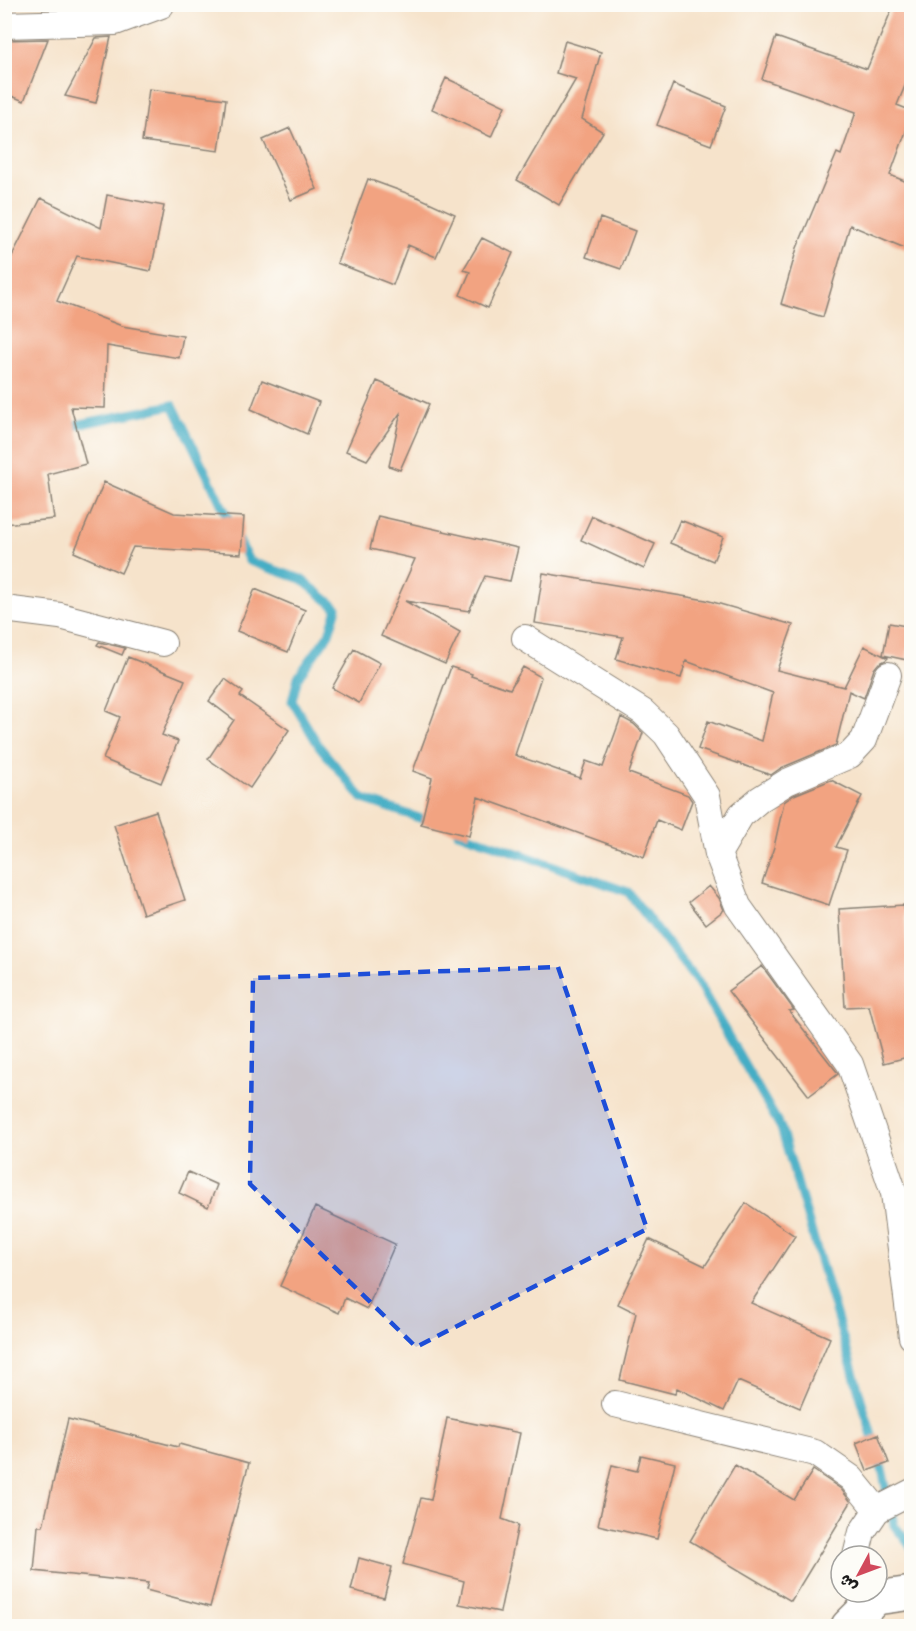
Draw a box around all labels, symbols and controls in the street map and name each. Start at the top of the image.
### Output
north arrow [829,1544,889,1604]
text: ش [835,1568,864,1596]

